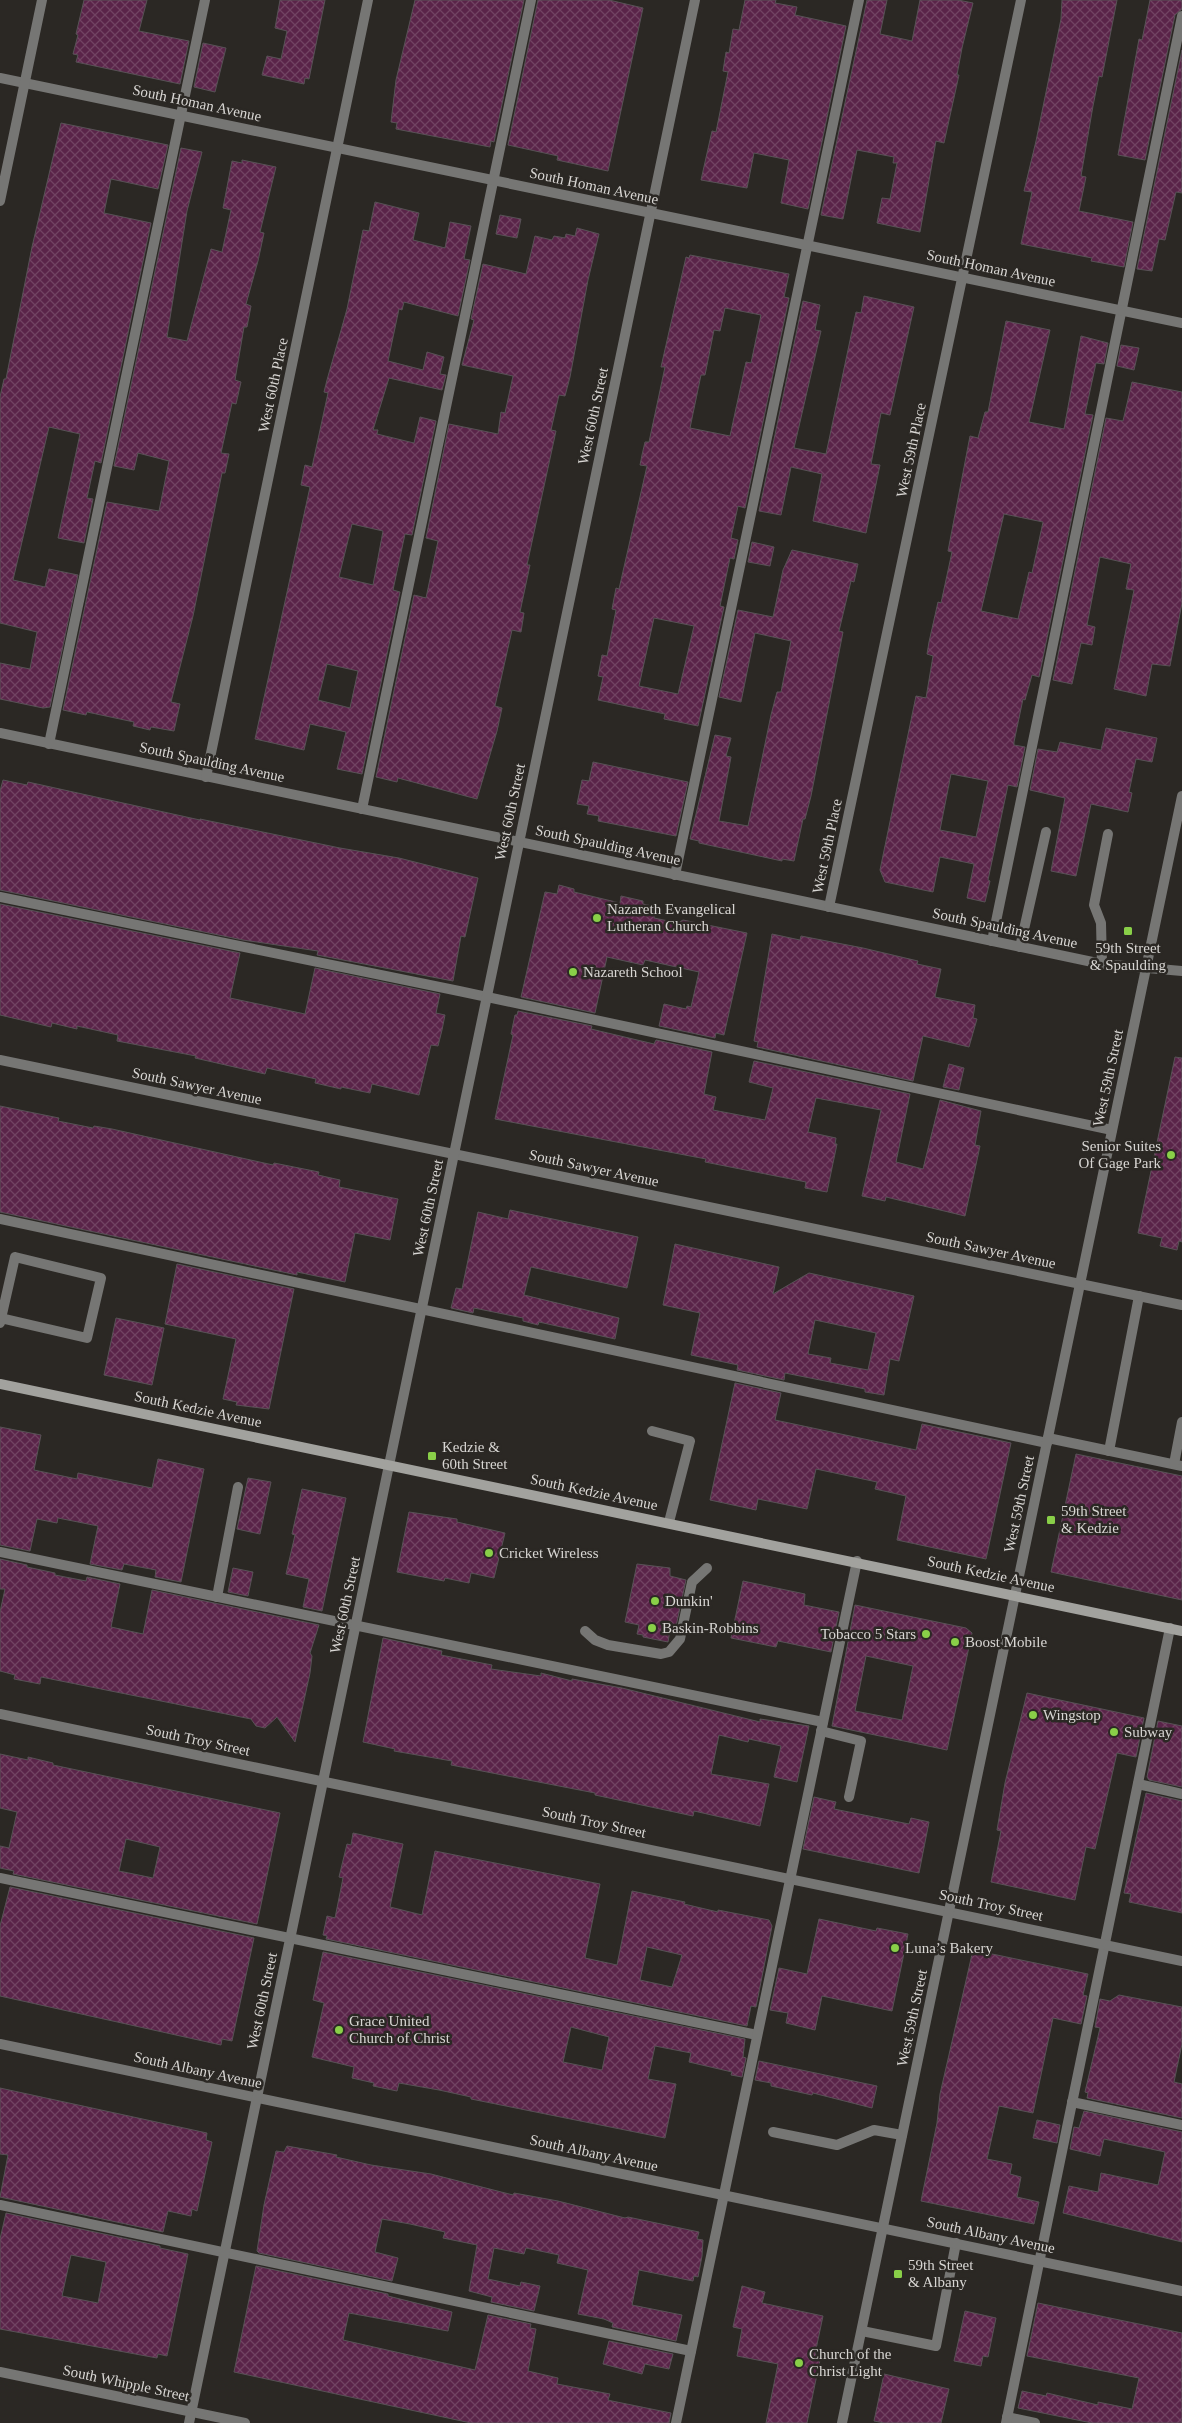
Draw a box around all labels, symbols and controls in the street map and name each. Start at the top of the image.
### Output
street label: South Homan Avenue [131,82,263,125]
street label: South Homan Avenue [528,165,660,208]
street label: South Homan Avenue [925,247,1057,290]
street label: West 60th Place [255,336,291,434]
street label: West 60th Street [575,365,611,466]
street label: West 59th Place [893,401,929,499]
street label: South Spaulding Avenue [138,739,286,785]
street label: West 60th Street [492,761,528,862]
street label: West 59th Place [809,797,845,895]
street label: South Spaulding Avenue [534,822,682,868]
place label: Nazareth Evangelical Lutheran Church [607,901,736,934]
street label: South Spaulding Avenue [931,905,1079,951]
marker: Nazareth Evangelical Lutheran Church [591,912,603,924]
marker: 59th Street & Spaulding [1122,925,1134,937]
place label: 59th Street & Spaulding [1090,940,1167,973]
place label: Nazareth School [583,964,683,980]
marker: Nazareth School [567,966,579,978]
street label: West 59th Street [1090,1027,1126,1128]
street label: South Sawyer Avenue [131,1064,264,1108]
place label: Senior Suites Of Gage Park [1079,1138,1161,1171]
street label: South Sawyer Avenue [528,1146,661,1190]
marker: Senior Suites Of Gage Park [1165,1149,1177,1161]
street label: West 60th Street [410,1157,446,1258]
street label: South Sawyer Avenue [925,1228,1058,1272]
street label: South Kedzie Avenue [133,1388,263,1430]
place label: Kedzie & 60th Street [442,1439,508,1472]
marker: Kedzie & 60th Street [426,1450,438,1462]
street label: West 59th Street [1001,1453,1037,1554]
street label: South Kedzie Avenue [529,1471,659,1513]
place label: 59th Street & Kedzie [1061,1503,1127,1536]
marker: 59th Street & Kedzie [1045,1514,1057,1526]
place label: Cricket Wireless [499,1545,599,1561]
marker: Cricket Wireless [483,1547,495,1559]
street label: South Kedzie Avenue [926,1553,1056,1595]
street label: West 60th Street [327,1554,363,1655]
place label: Dunkin' [665,1593,713,1609]
marker: Dunkin' [649,1595,661,1607]
place label: Baskin-Robbins [662,1620,759,1636]
marker: Baskin-Robbins [646,1622,658,1634]
place label: Tobacco 5 Stars [820,1626,916,1642]
marker: Tobacco 5 Stars [920,1628,932,1640]
place label: Boost Mobile [965,1634,1047,1650]
marker: Boost Mobile [949,1636,961,1648]
place label: Wingstop [1043,1707,1101,1723]
marker: Wingstop [1027,1709,1039,1721]
street label: South Troy Street [145,1721,252,1759]
place label: Subway [1124,1724,1173,1740]
marker: Subway [1108,1726,1120,1738]
street label: South Troy Street [541,1803,648,1841]
street label: South Troy Street [938,1886,1045,1924]
place label: Luna’s Bakery [905,1940,993,1956]
marker: Luna’s Bakery [889,1942,901,1954]
street label: West 60th Street [244,1950,280,2051]
street label: West 59th Street [894,1967,930,2068]
place label: Grace United Church of Christ [349,2013,451,2046]
marker: Grace United Church of Christ [333,2024,345,2036]
street label: South Albany Avenue [132,2049,264,2091]
street label: South Albany Avenue [528,2132,660,2174]
street label: South Albany Avenue [925,2214,1057,2256]
place label: 59th Street & Albany [908,2257,974,2290]
marker: 59th Street & Albany [892,2268,904,2280]
place label: Church of the Christ Light [809,2346,892,2379]
marker: Church of the Christ Light [793,2357,805,2369]
street label: South Whipple Street [61,2362,192,2404]

